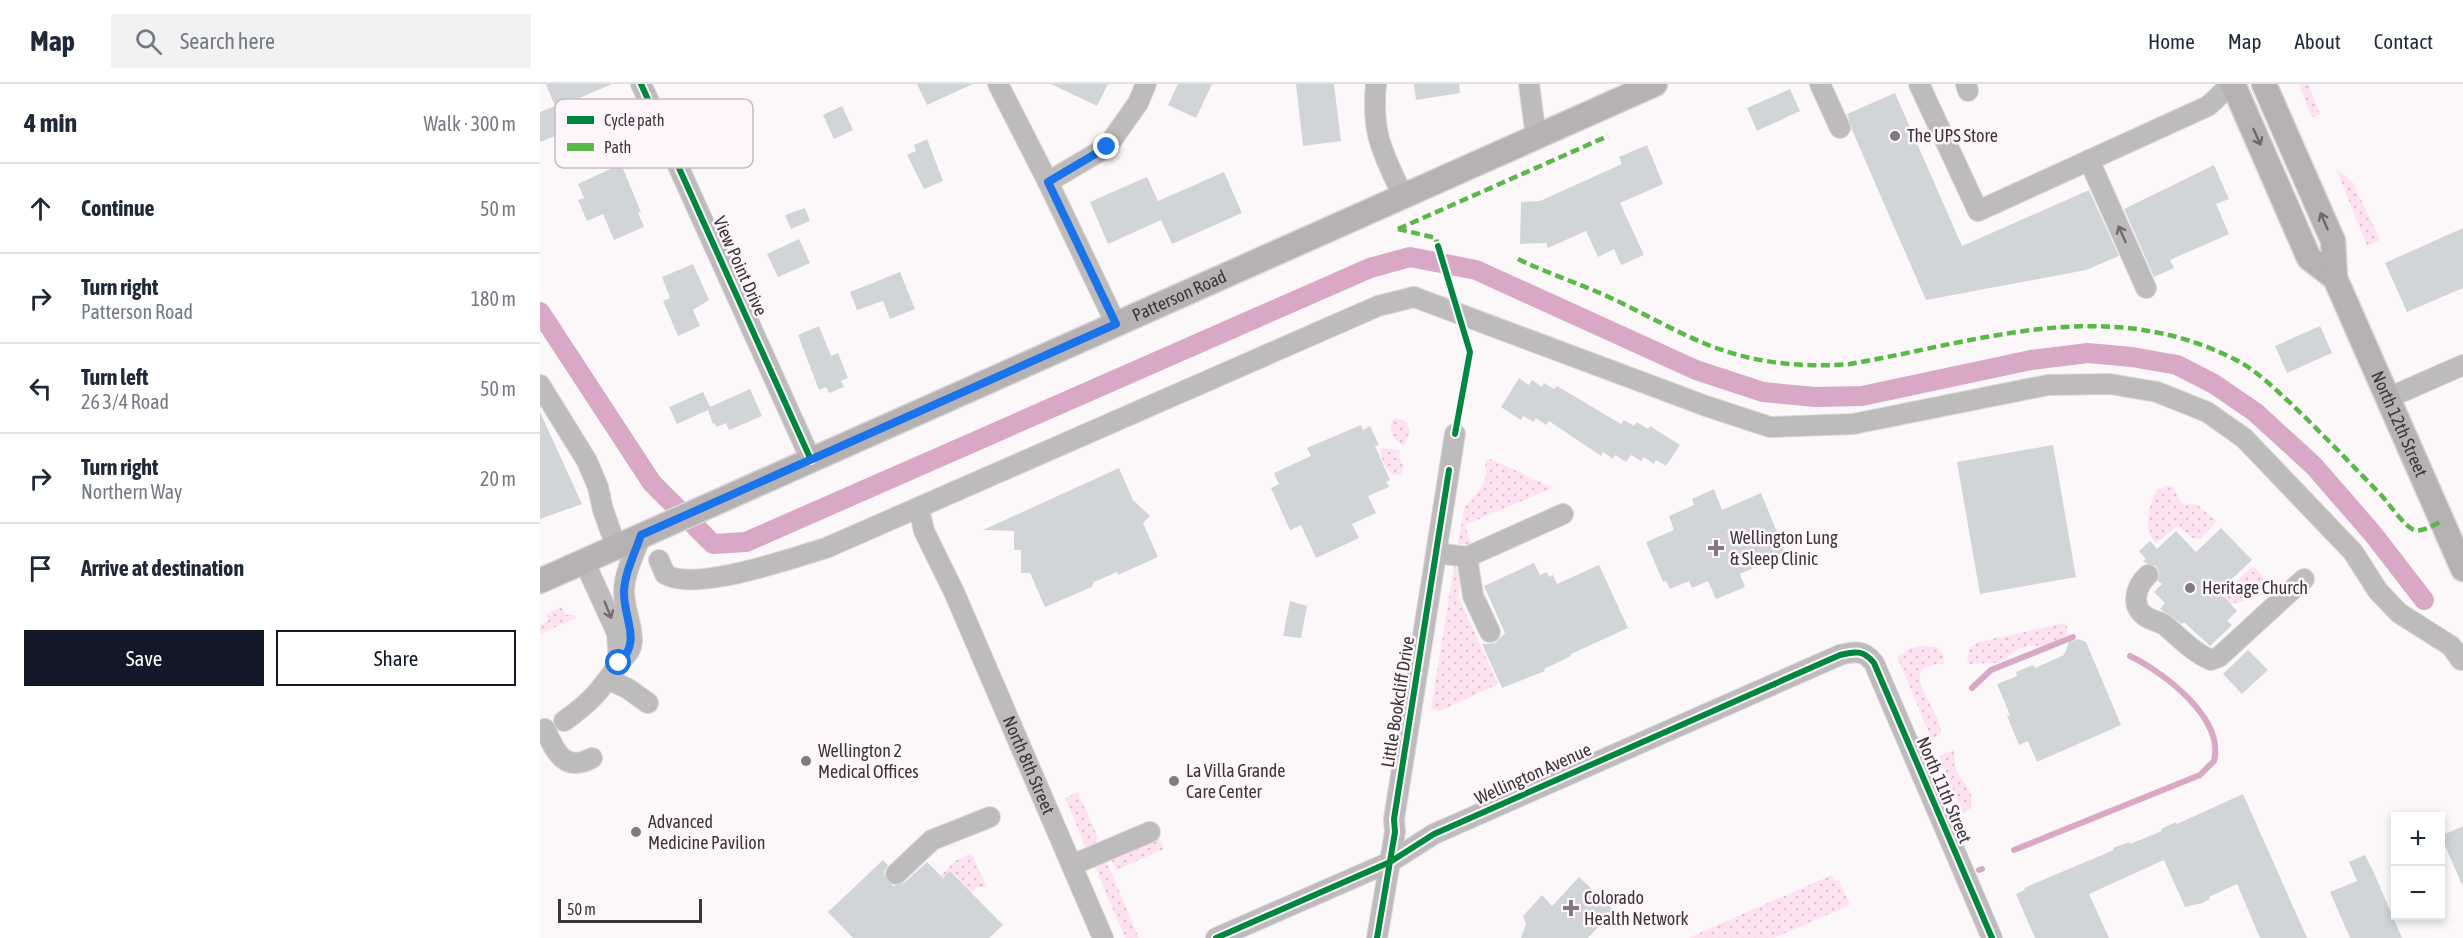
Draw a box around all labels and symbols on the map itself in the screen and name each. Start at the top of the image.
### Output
legend [555,99,753,168]
text: Cycle path [604,111,664,130]
place label: The UPS Store [1907,125,1998,146]
one-way arrow [2252,128,2263,146]
marker: The UPS Store [1888,129,1902,143]
route end [1093,133,1119,159]
text: Path [604,138,631,156]
one-way arrow [2318,212,2329,231]
street label: View Point Drive [709,213,772,319]
one-way arrow [2116,226,2127,244]
street label: Patterson Road [1129,265,1230,326]
street label: North 12th Street [2367,368,2432,480]
place label: Wellington Lung & Sleep Clinic [1730,527,1838,569]
marker: Wellington Lung & Sleep Clinic [1707,539,1725,557]
place label: Heritage Church [2202,577,2308,598]
marker: Heritage Church [2183,581,2197,595]
one-way arrow [603,601,614,619]
street label: Little Bookcliff Drive [1377,635,1418,769]
route start [605,649,631,675]
street label: North 8th Street [999,713,1059,817]
street label: North 11th Street [1913,734,1976,846]
street label: Wellington Avenue [1471,738,1594,809]
place label: Wellington 2 Medical Offices [818,740,919,782]
marker: Wellington 2 Medical Offices [799,754,813,768]
place label: La Villa Grande Care Center [1186,760,1285,802]
marker: La Villa Grande Care Center [1167,774,1181,788]
place label: Advanced Medicine Pavilion [648,811,765,853]
marker: Advanced Medicine Pavilion [629,825,643,839]
place label: Colorado Health Network [1584,887,1688,929]
scale bar [558,896,702,924]
marker: Colorado Health Network [1562,899,1580,917]

